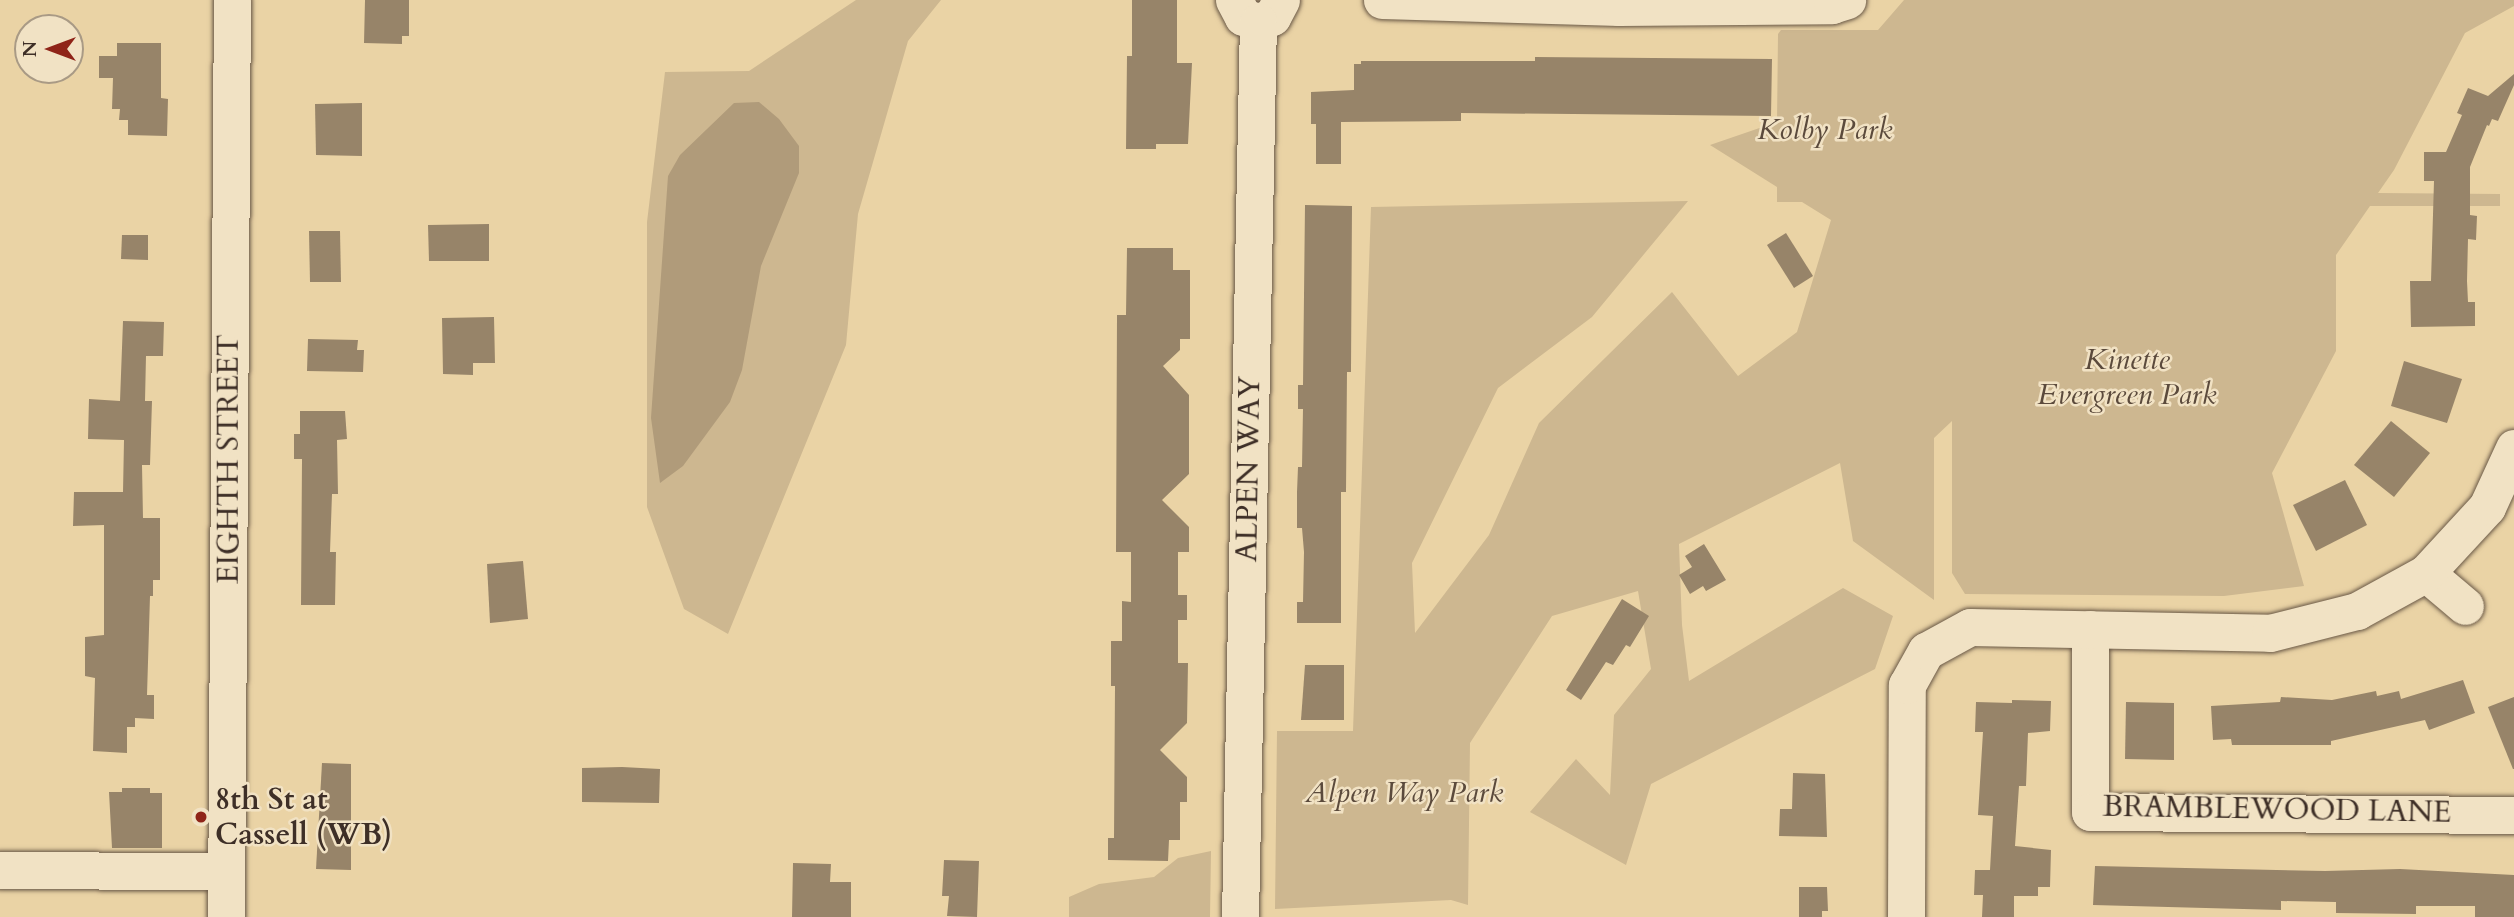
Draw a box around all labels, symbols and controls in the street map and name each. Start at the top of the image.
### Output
north arrow [14,14,84,84]
text: N [17,41,43,57]
park label: Kolby Park [1757,112,1893,148]
street label: EIGHTH STREET [211,334,247,584]
park label: Kinette Evergreen Park [2037,342,2217,412]
street label: ALPEN WAY [1229,376,1269,562]
park label: Alpen Way Park [1305,775,1503,811]
place label: 8th St at Cassell (WB) [215,782,392,852]
street label: BRAMBLEWOOD LANE [2102,789,2452,831]
marker: 8th St at Cassell (WB) [193,809,209,825]

